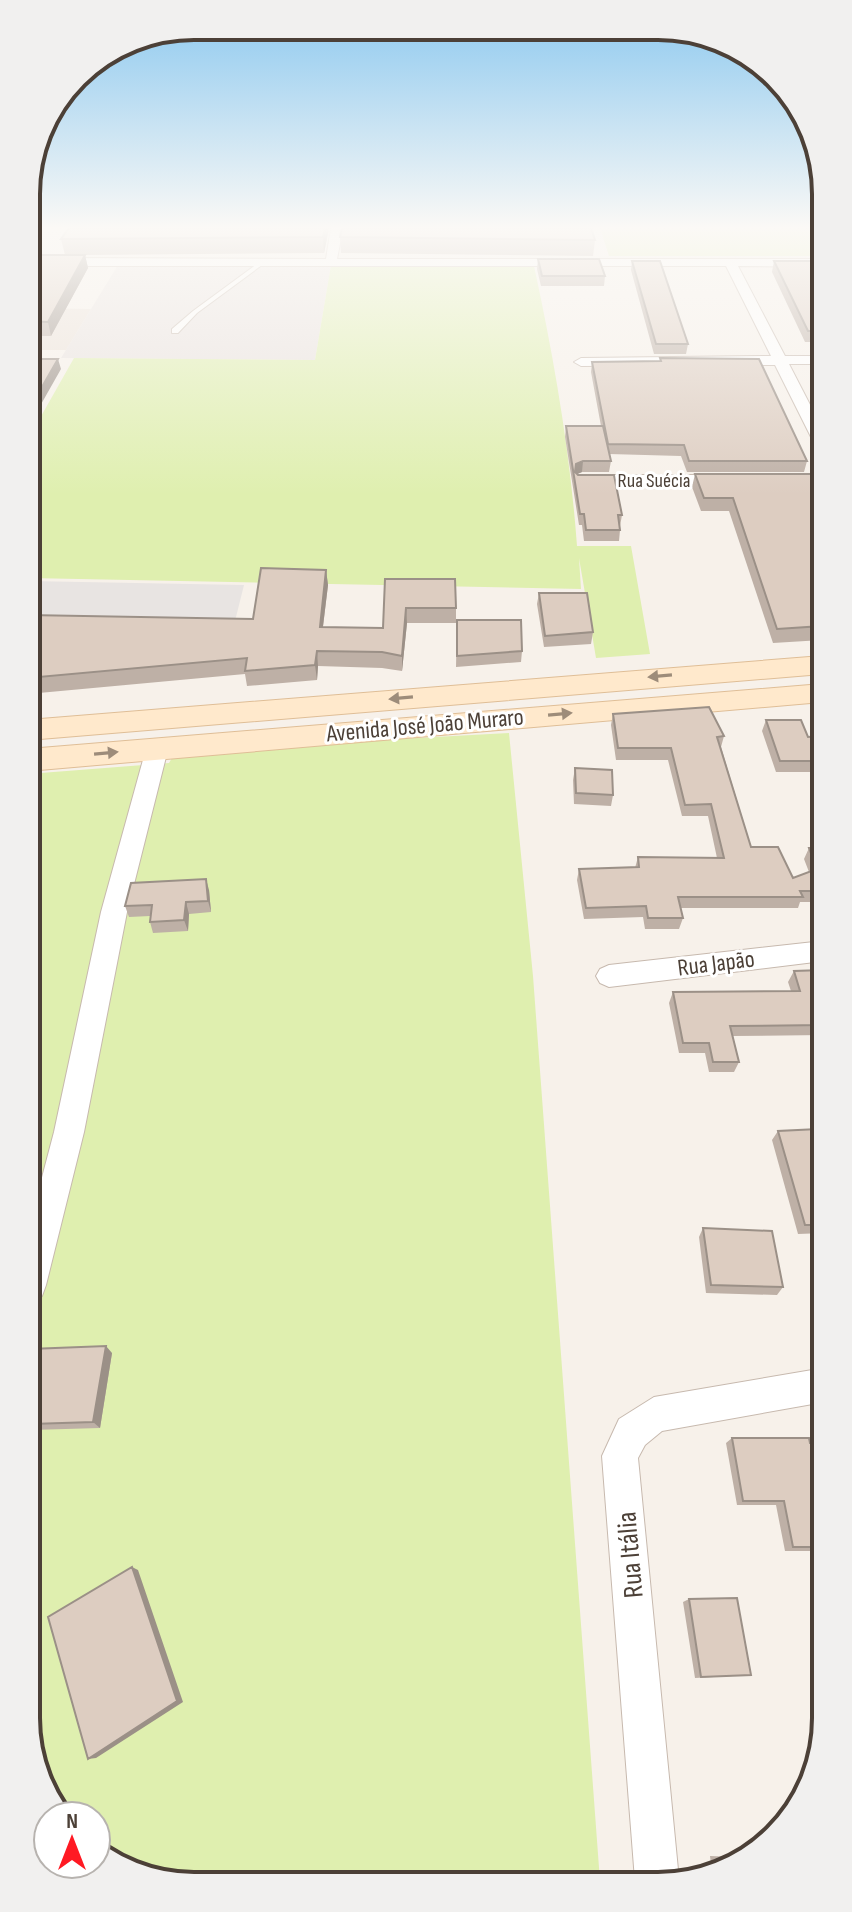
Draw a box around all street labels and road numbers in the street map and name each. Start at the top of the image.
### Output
street label: Rua Suécia [618,469,690,493]
street label: Avenida José João Muraro [324,702,525,749]
street label: Rua Japão [676,944,756,983]
street label: Rua Itália [610,1510,651,1599]

